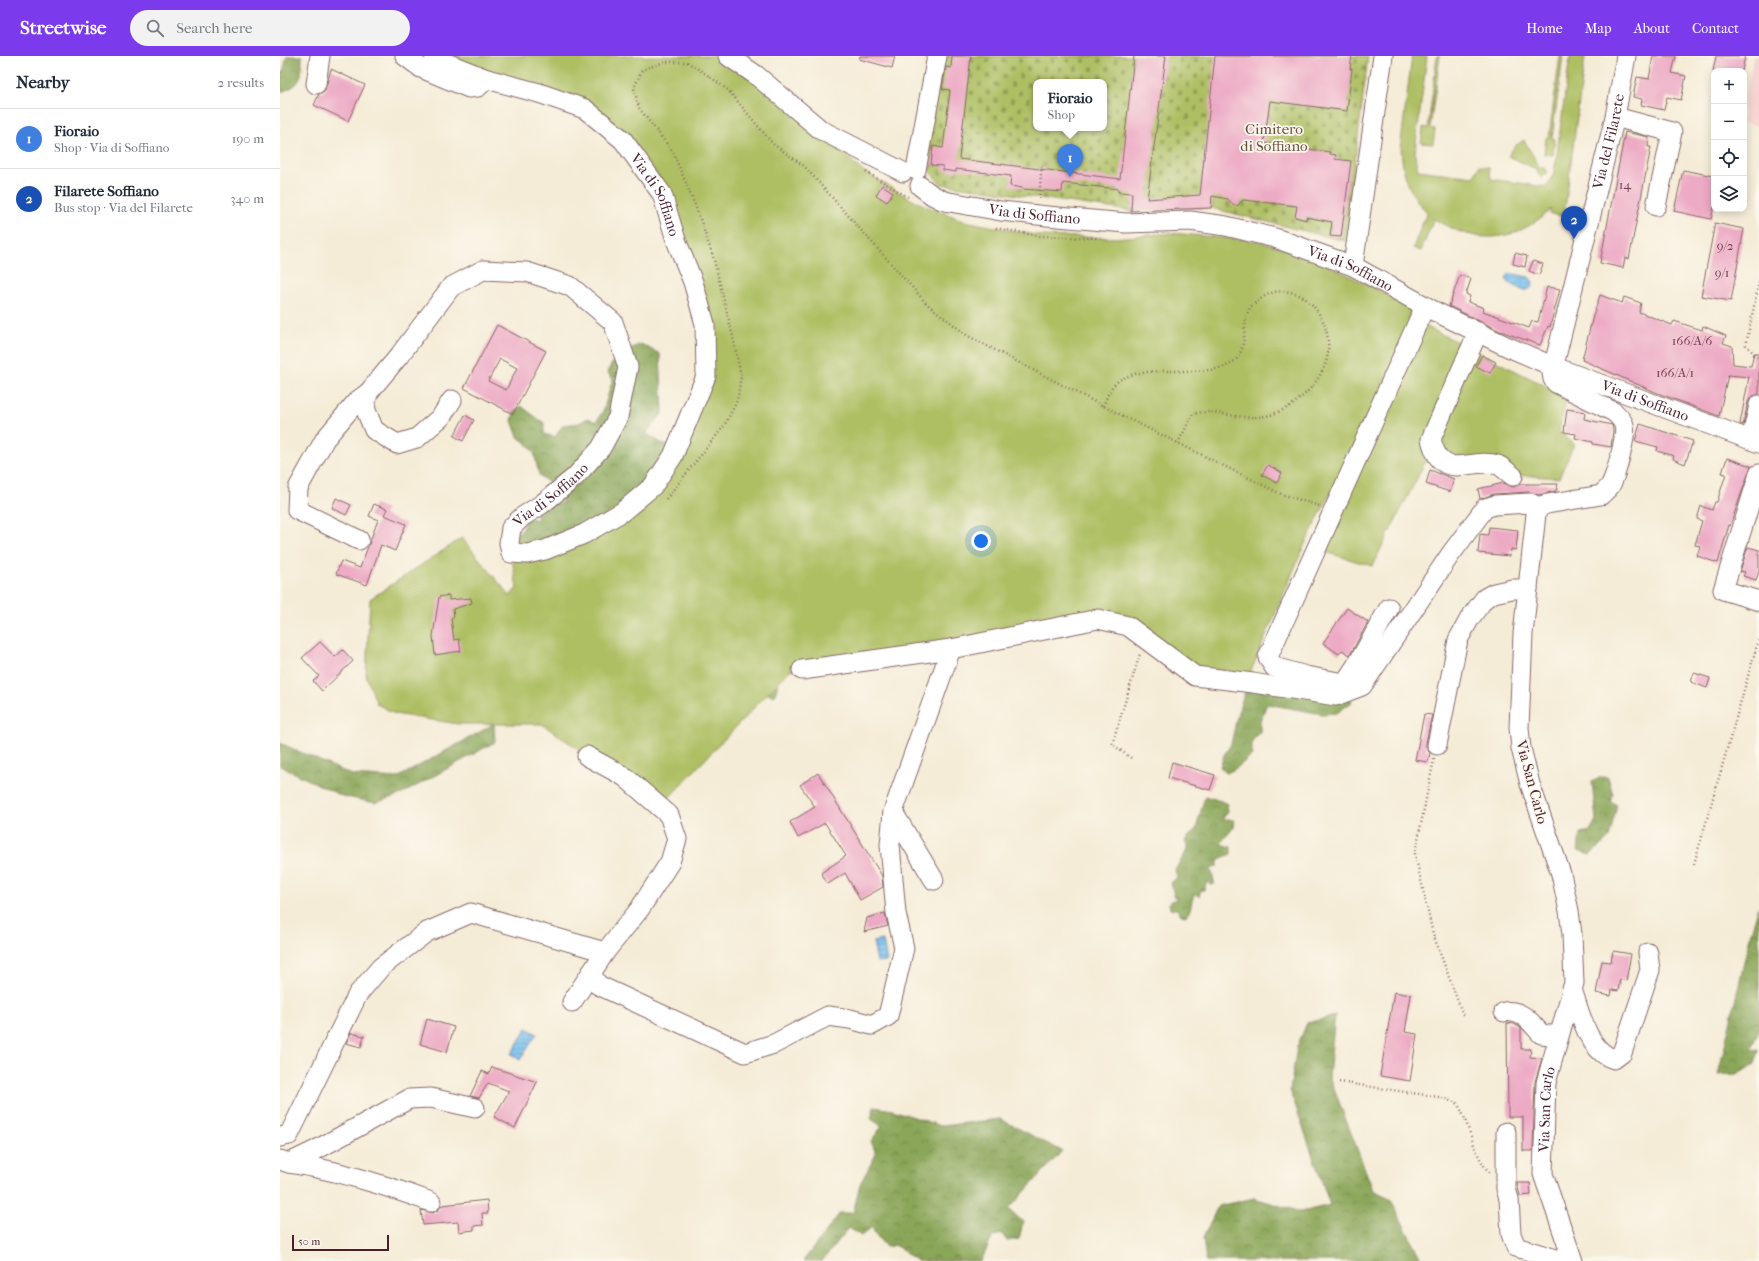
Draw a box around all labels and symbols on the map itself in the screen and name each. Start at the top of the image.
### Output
street label: Via del Filarete [1588,92,1628,192]
park label: Cimitero di Soffiano [1240,120,1308,155]
pin: 1 [1057,144,1083,177]
street label: Via di Soffiano [626,149,683,239]
house number: 14 [1619,177,1631,192]
street label: Via di Soffiano [986,200,1081,228]
pin: 2 [1561,206,1587,239]
house number: 9/2 [1717,238,1734,253]
street label: Via di Soffiano [1304,241,1396,296]
house number: 9/1 [1715,265,1729,280]
house number: 166/A/6 [1672,333,1713,348]
house number: 166/A/1 [1656,365,1694,380]
street label: Via di Soffiano [1598,376,1692,425]
street label: Via di Soffiano [508,459,592,531]
your location [971,531,991,551]
street label: Via San Carlo [1512,737,1552,826]
street label: Via San Carlo [1535,1064,1559,1153]
scale bar [292,1233,389,1252]

